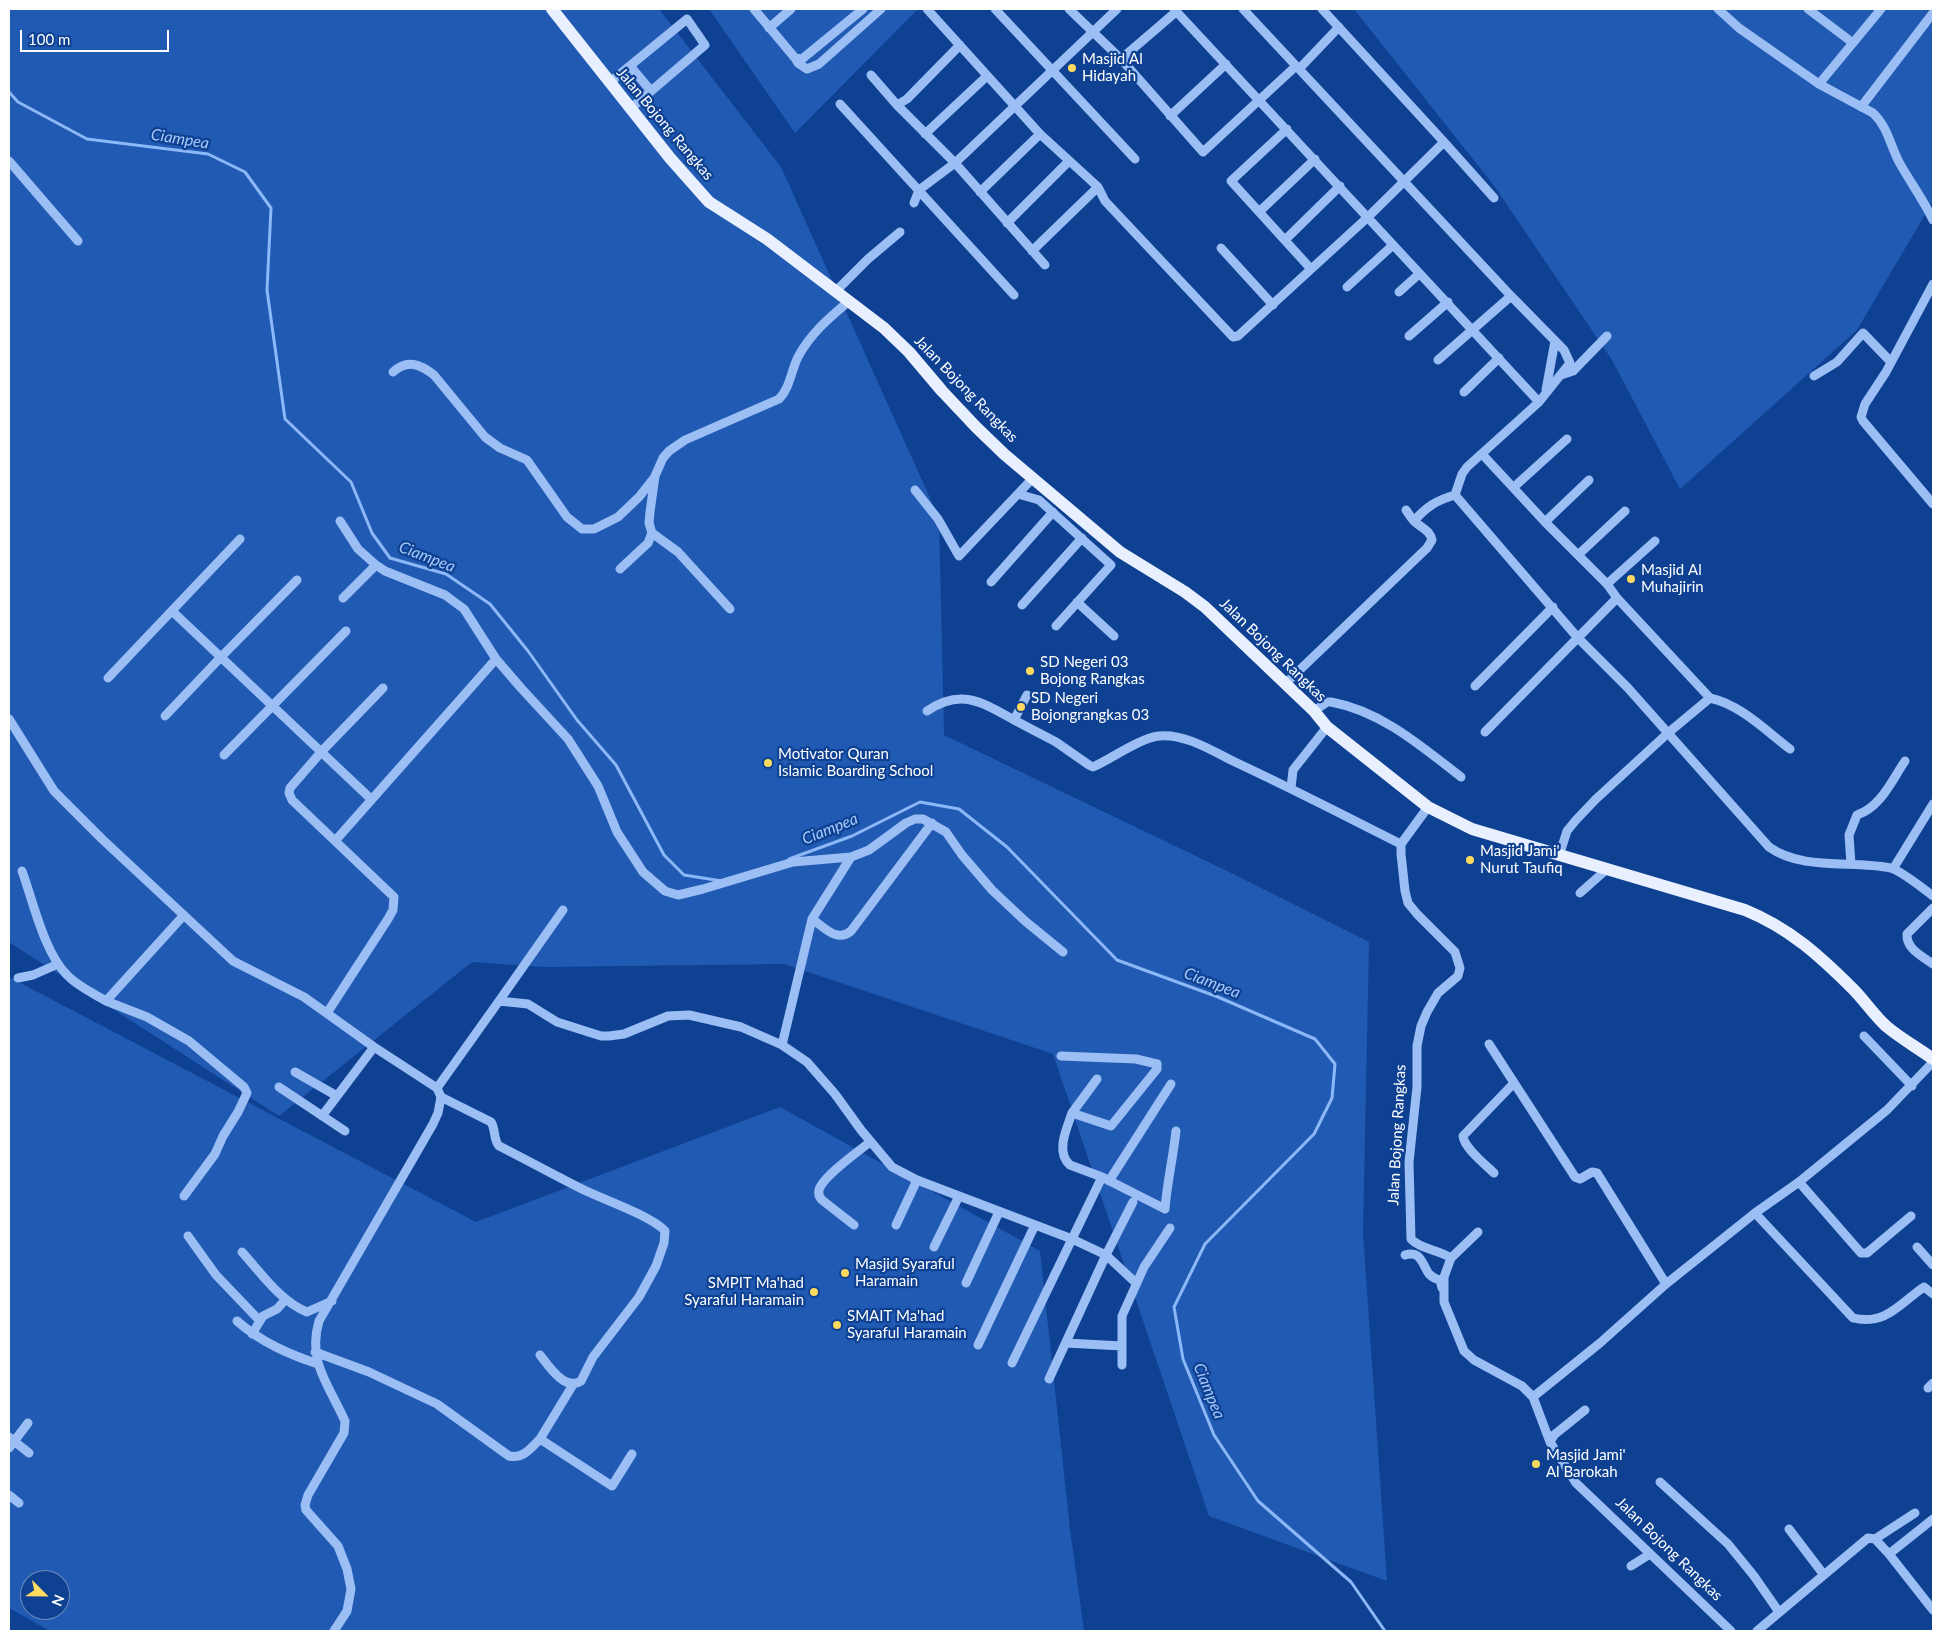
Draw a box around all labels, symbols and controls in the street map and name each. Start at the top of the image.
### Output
scale bar [22,20,171,52]
text: 100 m [28,30,70,48]
place label: Masjid Al Hidayah [1082,50,1143,85]
marker: Masjid Al Hidayah [1066,62,1078,74]
street label: Jalan Bojong Rangkas [613,64,717,184]
water label: Ciampea [149,125,211,153]
street label: Jalan Bojong Rangkas [910,332,1022,446]
water label: Ciampea [396,538,458,576]
place label: Masjid Al Muhajirin [1641,561,1704,596]
marker: Masjid Al Muhajirin [1625,573,1637,585]
street label: Jalan Bojong Rangkas [1216,594,1330,706]
place label: SD Negeri 03 Bojong Rangkas [1040,653,1145,688]
marker: SD Negeri 03 Bojong Rangkas [1024,665,1036,677]
place label: SD Negeri Bojongrangkas 03 [1031,689,1149,724]
marker: SD Negeri Bojongrangkas 03 [1015,701,1027,713]
place label: Motivator Quran Islamic Boarding School [778,745,933,780]
marker: Motivator Quran Islamic Boarding School [762,757,774,769]
water label: Ciampea [799,809,861,849]
place label: Masjid Jami' Nurut Taufiq [1480,842,1563,877]
marker: Masjid Jami' Nurut Taufiq [1464,854,1476,866]
water label: Ciampea [1181,964,1243,1002]
street label: Jalan Bojong Rangkas [1384,1064,1410,1206]
place label: Masjid Syaraful Haramain [855,1255,955,1290]
marker: Masjid Syaraful Haramain [839,1267,851,1279]
place label: SMPIT Ma'had Syaraful Haramain [684,1274,804,1309]
marker: SMPIT Ma'had Syaraful Haramain [808,1286,820,1298]
place label: SMAIT Ma'had Syaraful Haramain [847,1307,967,1342]
marker: SMAIT Ma'had Syaraful Haramain [831,1319,843,1331]
water label: Ciampea [1189,1360,1229,1422]
place label: Masjid Jami' Al Barokah [1546,1446,1626,1481]
marker: Masjid Jami' Al Barokah [1530,1458,1542,1470]
street label: Jalan Bojong Rangkas [1612,1493,1726,1605]
north arrow [20,1570,70,1620]
text: N [48,1592,68,1609]

